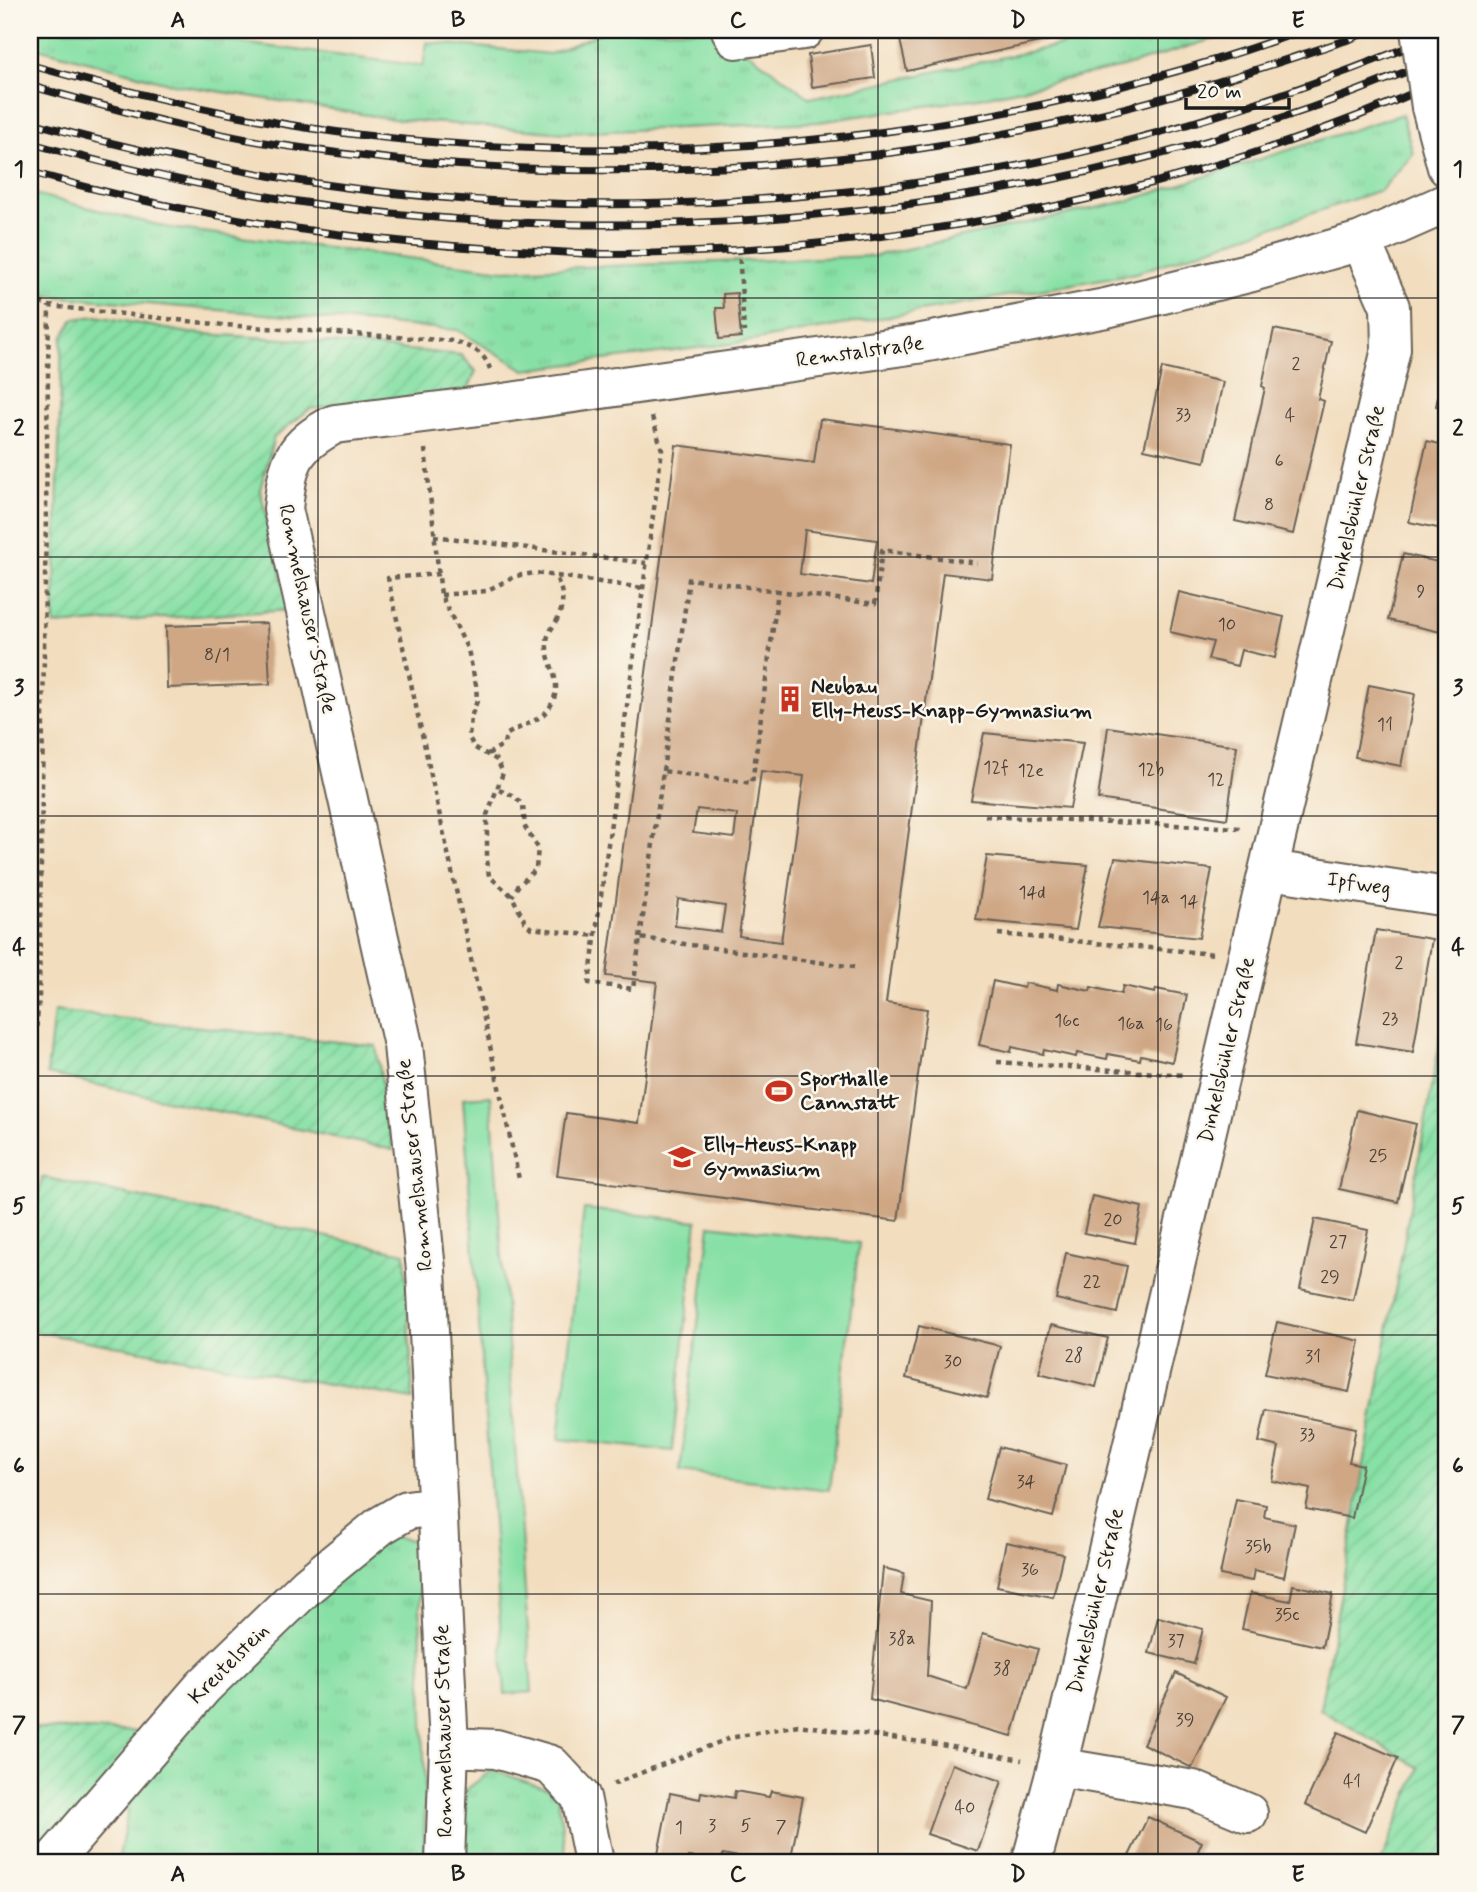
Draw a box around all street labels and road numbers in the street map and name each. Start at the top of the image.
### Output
street label: Remstalstraße [794,329,926,375]
street label: Dinkelsbühler Straße [1322,402,1392,594]
street label: Rommelshauser Straße [271,502,343,716]
street label: Ipfweg [1325,865,1393,903]
street label: Dinkelsbühler Straße [1192,954,1262,1146]
street label: Rommelshauser Straße [390,1058,440,1272]
street label: Dinkelsbühler Straße [1061,1505,1131,1697]
street label: Kreutelstein [182,1617,276,1711]
street label: Rommelshauser Straße [428,1624,460,1838]

